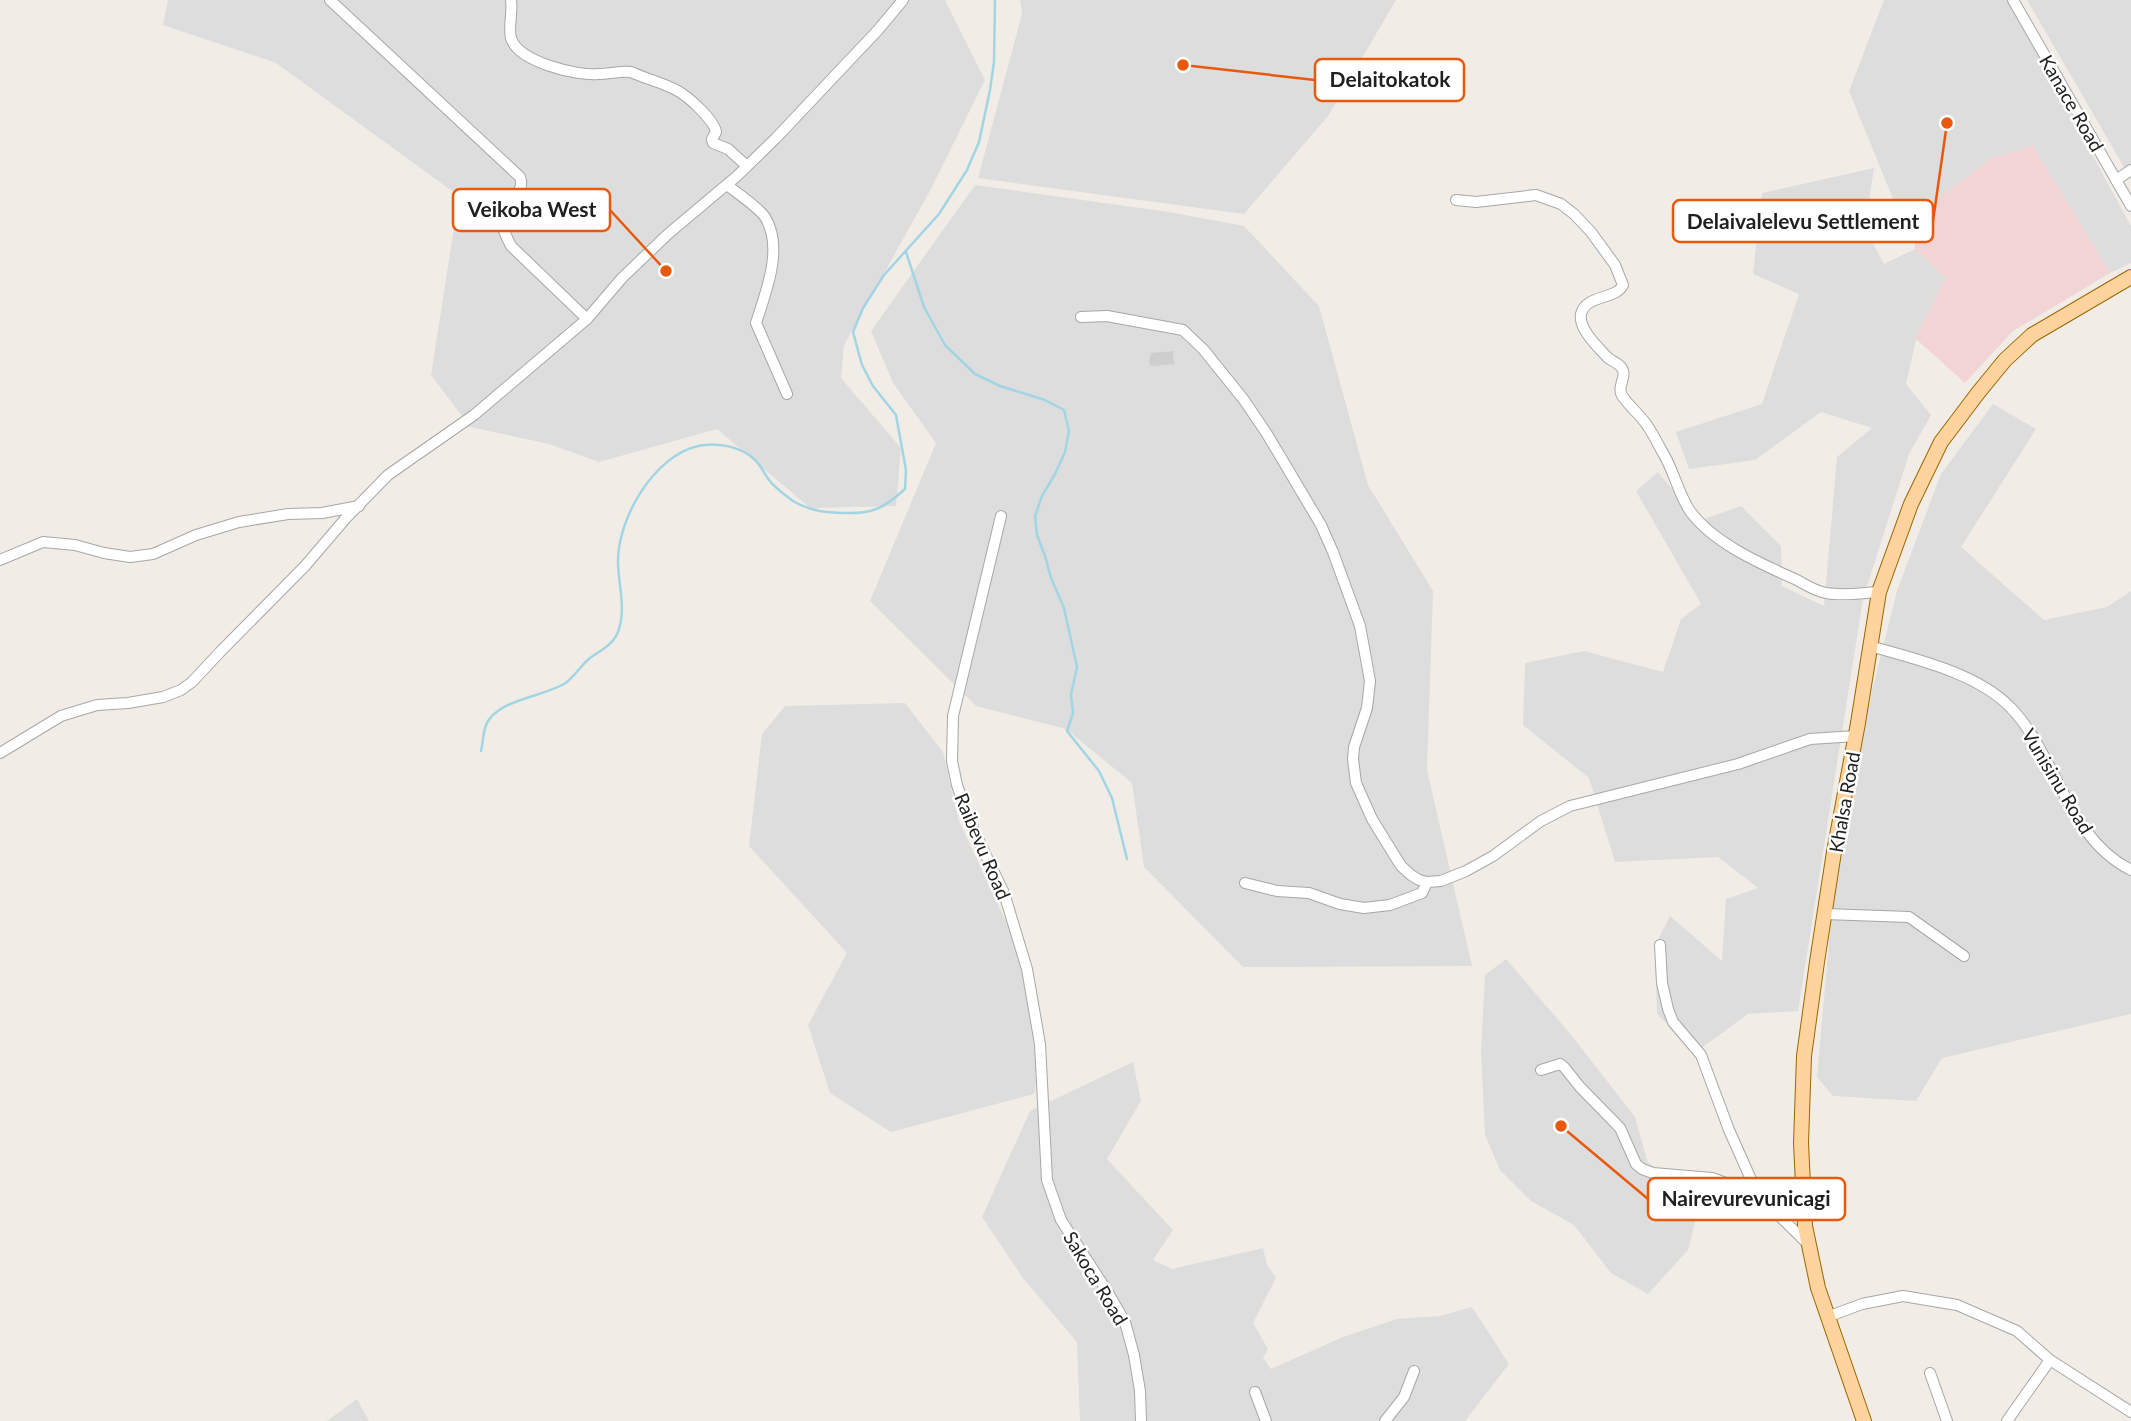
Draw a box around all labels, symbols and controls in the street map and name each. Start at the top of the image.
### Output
street label: Kanace Road [2035,50,2109,156]
callout: Delaitokatok [1315,59,1464,101]
text: Delaitokatok [1330,66,1451,91]
callout: Veikoba West [453,189,610,231]
text: Veikoba West [467,196,597,221]
callout: Delaivalelevu Settlement [1673,200,1933,242]
text: Delaivalelevu Settlement [1687,208,1919,233]
street label: Vunisinu Road [2018,724,2098,838]
street label: Khalsa Road [1824,750,1864,854]
street label: Raibevu Road [950,789,1016,903]
callout: Nairevurevunicagi [1648,1178,1845,1220]
text: Nairevurevunicagi [1661,1185,1831,1210]
street label: Sakoca Road [1059,1227,1133,1329]

